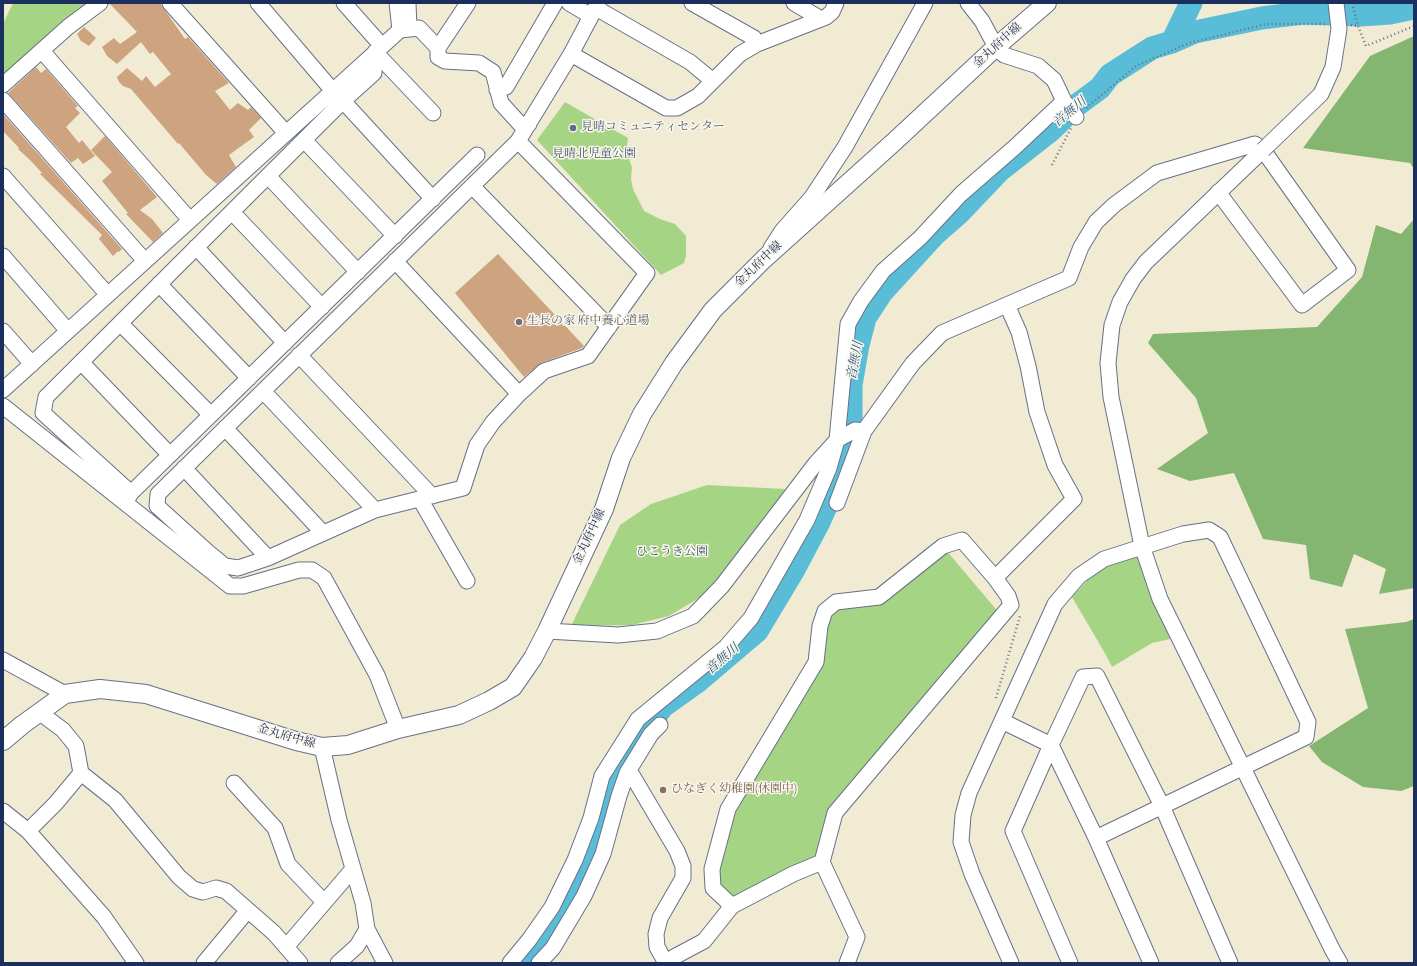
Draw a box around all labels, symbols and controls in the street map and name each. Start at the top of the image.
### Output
street label: 金丸府中線 [971,21,1025,71]
water label: 音無川 [1050,94,1090,132]
place label: 見晴コミュニティセンター [581,121,725,135]
marker: 見晴コミュニティセンター [568,123,578,133]
park label: 見晴北児童公園 [552,148,636,162]
street label: 金丸府中線 [732,239,786,291]
place label: 生長の家 府中養心道場 [527,315,650,329]
marker: 生長の家 府中養心道場 [514,317,524,327]
water label: 音無川 [845,340,867,382]
street label: 金丸府中線 [571,507,609,567]
park label: ひこうき公園 [636,546,708,560]
water label: 音無川 [703,641,743,679]
street label: 金丸府中線 [255,722,317,752]
place label: ひなぎく幼稚園(休園中) [671,783,797,797]
marker: ひなぎく幼稚園(休園中) [658,785,668,795]

